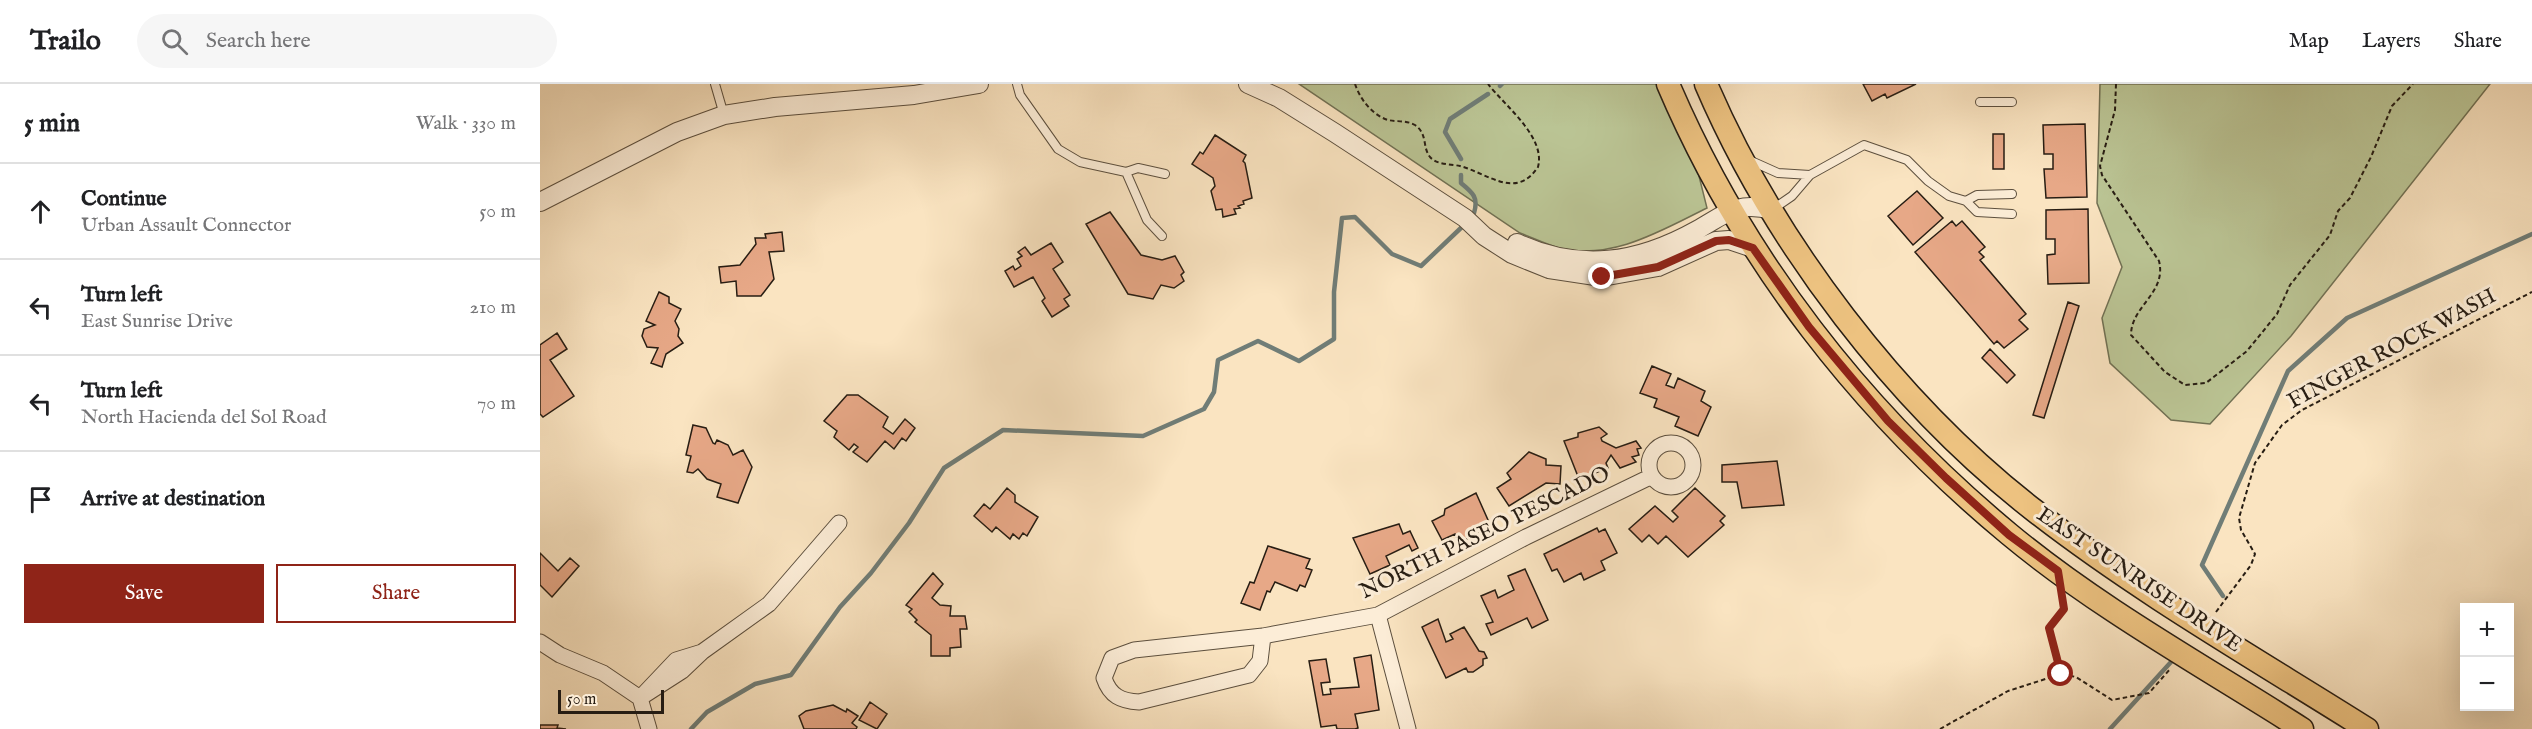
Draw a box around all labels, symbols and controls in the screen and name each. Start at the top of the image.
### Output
search box [137,14,557,68]
text: Trailo [30,24,101,59]
icon: search [158,25,191,58]
text: Search here [206,27,311,55]
text: Map [2289,28,2329,55]
text: Layers [2362,28,2421,55]
text: Share [2454,28,2502,55]
text: 5 min [24,107,80,140]
text: Walk · 330 m [416,111,516,136]
text: Continue [81,185,167,213]
icon: ahead [24,195,57,228]
text: 50 m [479,199,516,224]
text: Urban Assault Connector [81,213,291,238]
route end [1588,263,1614,289]
text: Turn left [81,281,163,309]
street label: FINGER ROCK WASH [2283,282,2501,416]
icon: left [24,291,57,324]
text: 210 m [470,295,516,320]
text: East Sunrise Drive [81,309,233,334]
text: Turn left [81,377,163,405]
icon: left [24,387,57,420]
text: 70 m [477,391,516,416]
text: North Hacienda del Sol Road [81,405,327,430]
street label: NORTH PASEO PESCADO [1355,460,1615,606]
icon: arrive [24,483,57,516]
text: Arrive at destination [81,485,265,513]
street label: EAST SUNRISE DRIVE [2031,501,2247,659]
button: Save [24,564,264,623]
button: Share [276,564,516,623]
map controls [2460,603,2514,711]
button: + [2460,603,2514,657]
button: − [2460,657,2514,711]
route start [2047,660,2073,686]
scale bar [558,687,664,714]
text: 50 m [567,690,596,710]

